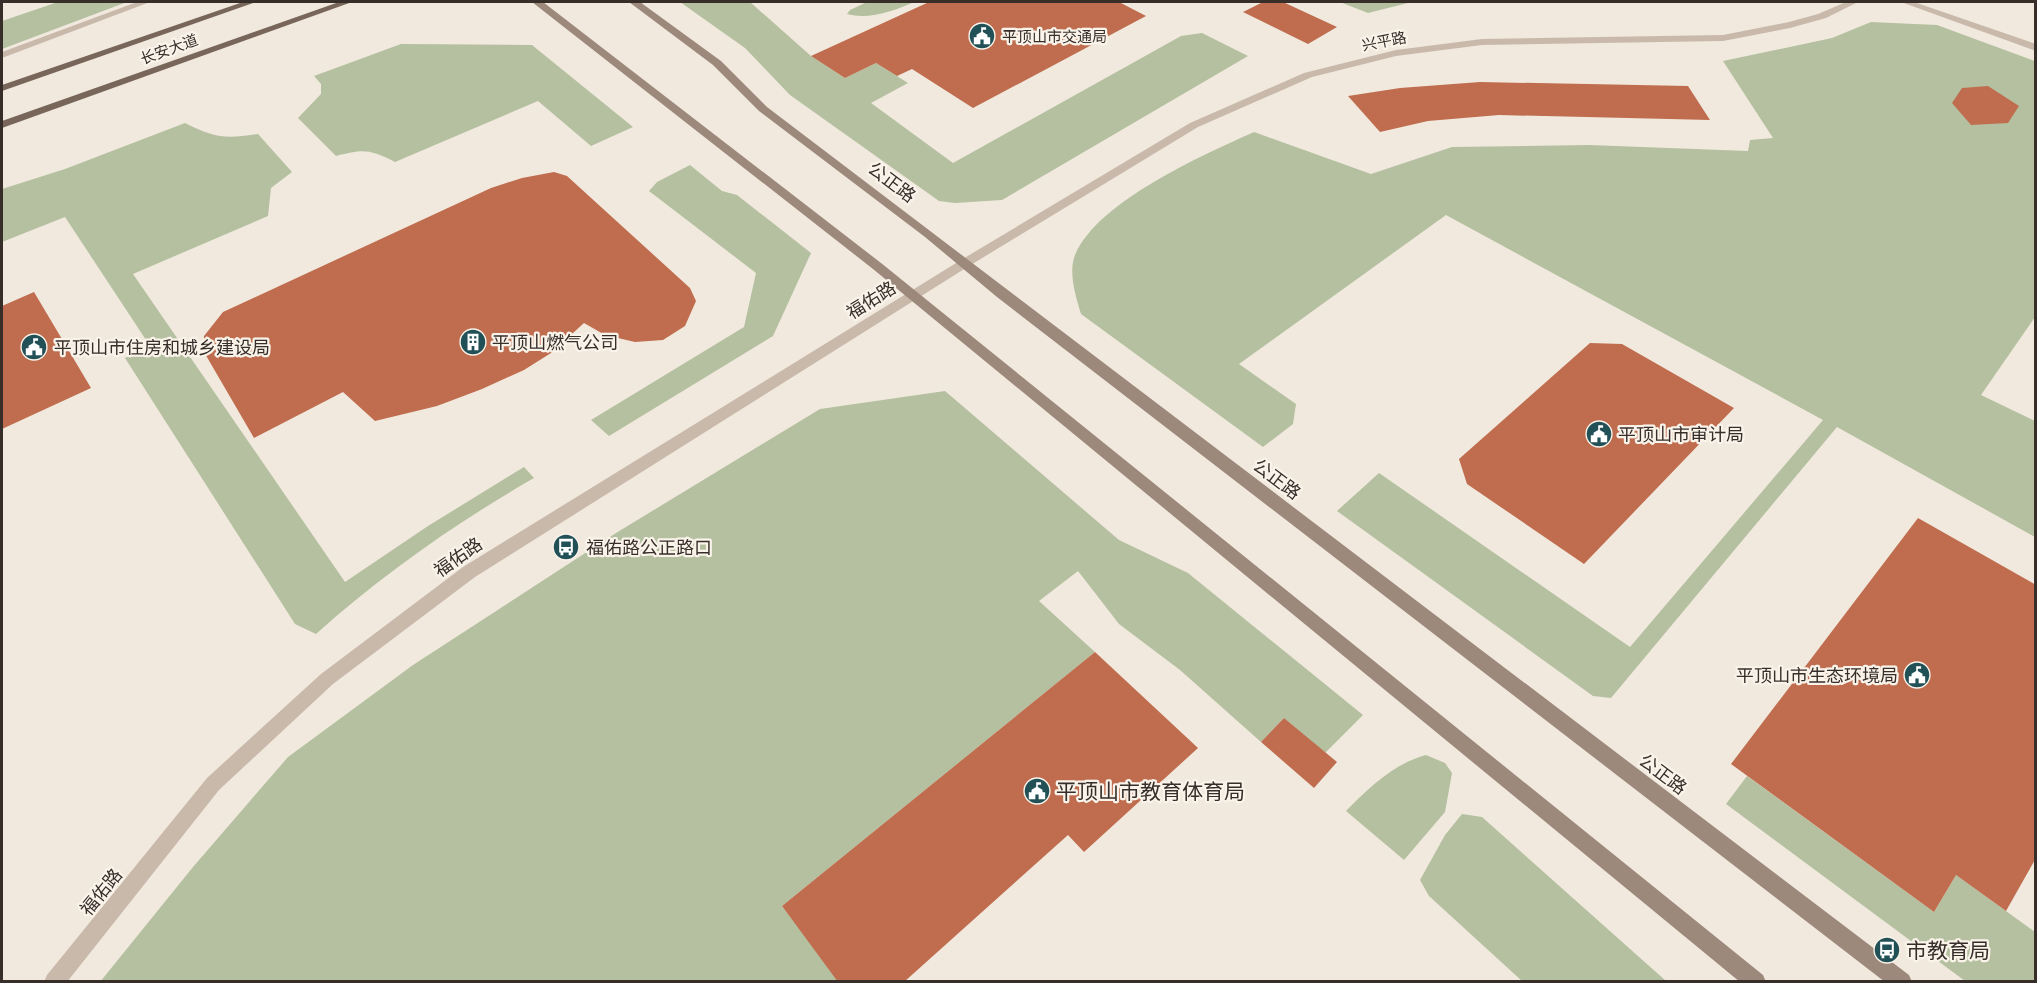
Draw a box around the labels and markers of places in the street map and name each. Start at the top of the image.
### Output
public building icon: 平顶山市交通局 [967,21,997,51]
place label: 平顶山市交通局 [1002,25,1107,48]
building icon: 平顶山燃气公司 [458,327,488,357]
place label: 平顶山燃气公司 [492,329,618,356]
public building icon: 平顶山市住房和城乡建设局 [19,332,49,362]
place label: 平顶山市住房和城乡建设局 [54,334,270,361]
public building icon: 平顶山市审计局 [1584,419,1614,449]
place label: 平顶山市审计局 [1618,421,1744,448]
bus stop icon: 福佑路公正路口 [551,532,581,562]
place label: 福佑路公正路口 [586,534,712,561]
public building icon: 平顶山市生态环境局 [1902,660,1932,690]
place label: 平顶山市生态环境局 [1736,662,1898,689]
place label: 平顶山市教育体育局 [1056,775,1245,807]
public building icon: 平顶山市教育体育局 [1022,776,1052,806]
place label: 市教育局 [1906,934,1990,966]
bus stop icon: 市教育局 [1872,935,1902,965]

